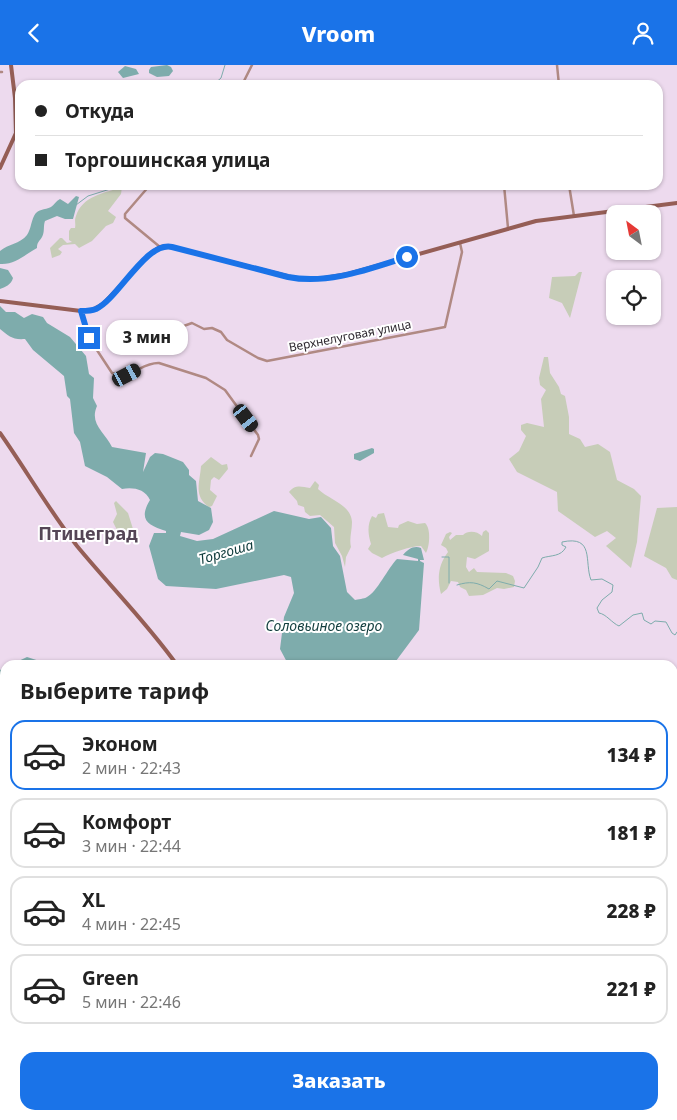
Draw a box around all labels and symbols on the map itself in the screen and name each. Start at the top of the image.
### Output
north arrow [606,205,661,260]
route start [396,246,418,268]
street label: Верхнелуговая улица [287,315,413,356]
callout: 3 мин [106,321,189,355]
route end [78,327,100,349]
car [110,361,143,389]
car [230,402,261,434]
district label: Птицеград [38,521,138,545]
water label: Торгоша [196,535,256,568]
water label: Соловьиное озеро [266,616,383,635]

